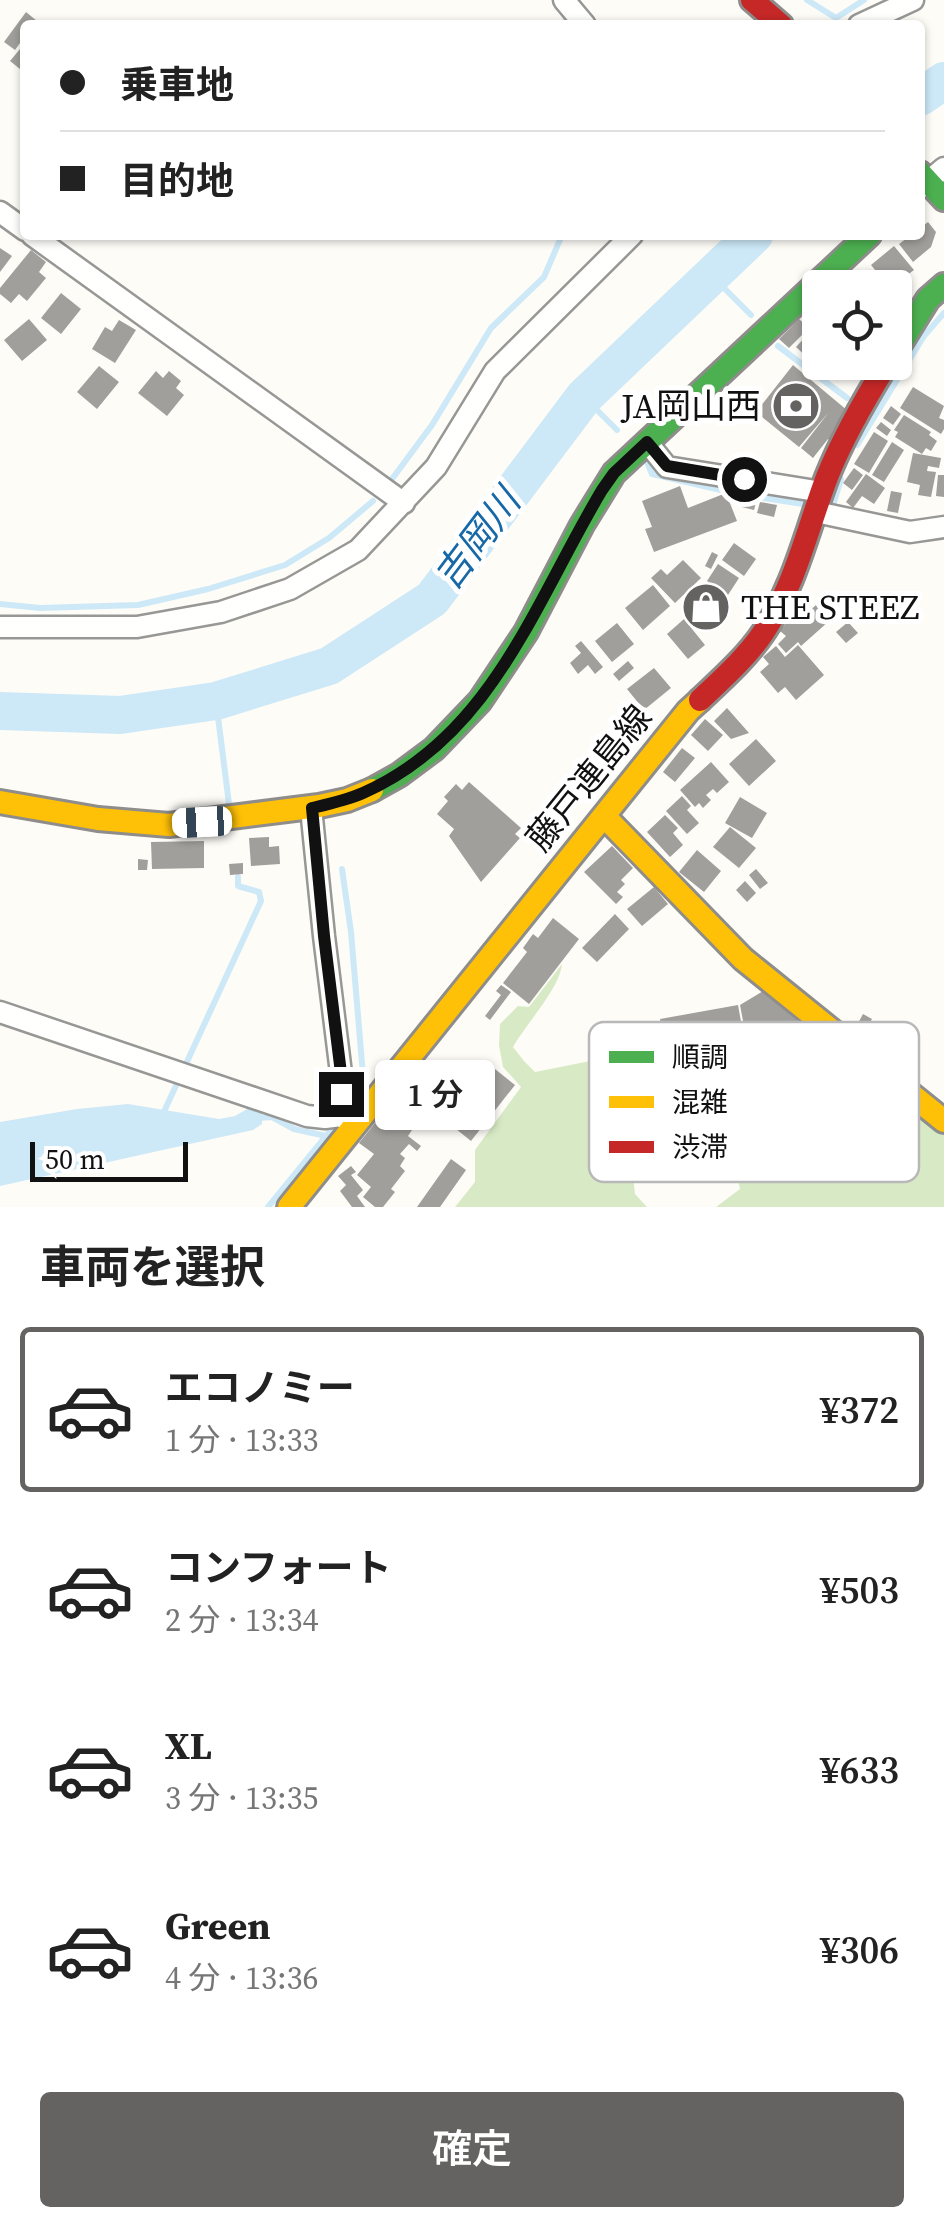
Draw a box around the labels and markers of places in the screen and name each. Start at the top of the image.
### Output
bank icon: JA岡山西 [770,380,822,432]
place label: JA岡山西 [620,382,761,430]
shop icon: THE STEEZ [680,581,732,633]
place label: THE STEEZ [741,583,919,631]

